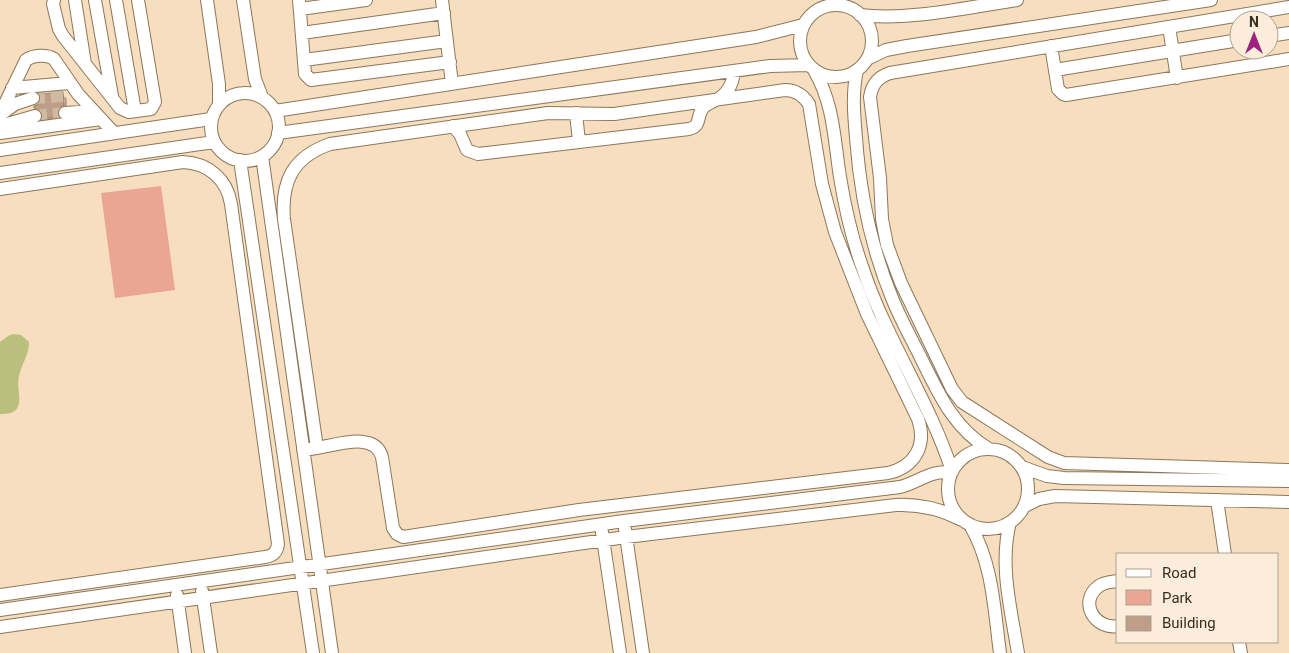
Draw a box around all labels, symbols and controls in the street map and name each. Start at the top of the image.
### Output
north arrow [1229,10,1279,60]
text: N [1249,14,1259,30]
legend [1116,553,1279,643]
text: Road [1162,564,1196,582]
text: Park [1162,589,1193,607]
text: Building [1162,614,1216,632]

